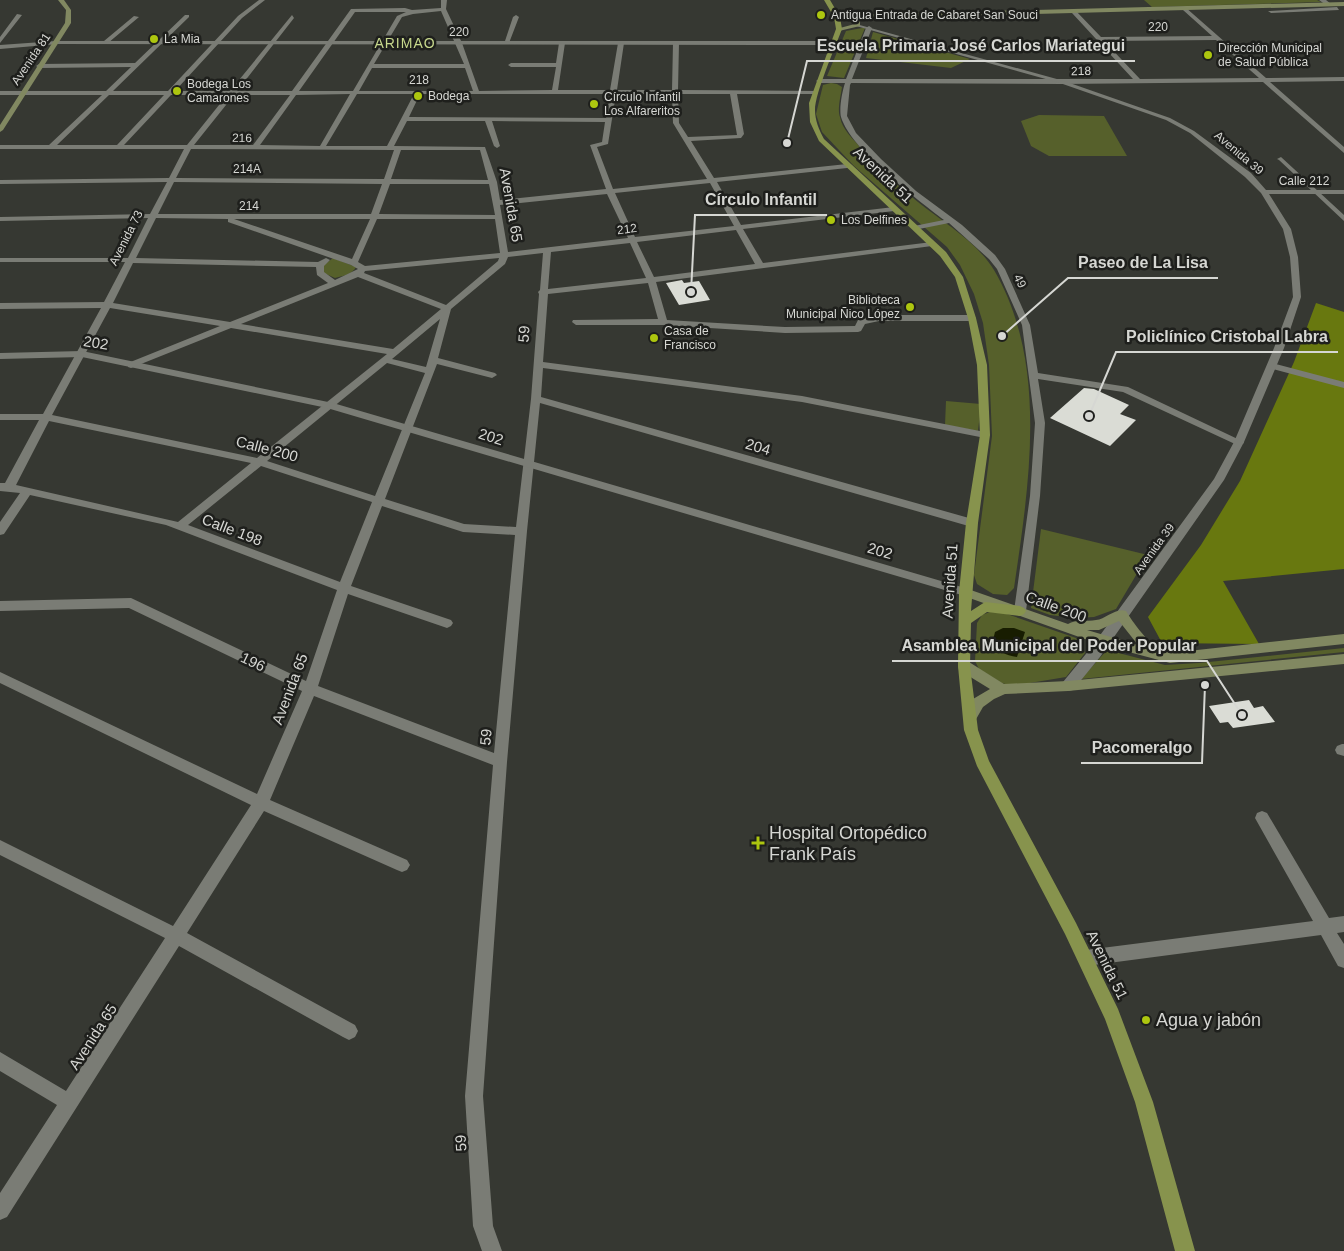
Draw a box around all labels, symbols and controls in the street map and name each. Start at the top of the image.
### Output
place label: Antigua Entrada de Cabaret San Souci [831,8,1038,22]
marker: Antigua Entrada de Cabaret San Souci [815,9,827,21]
street label: 220 [1148,20,1168,34]
street label: 220 [449,25,469,39]
street label: Avenida 81 [8,30,54,88]
callout: Escuela Primaria José Carlos Mariategui [807,30,1135,61]
place label: La Mia [164,32,200,46]
marker: La Mia [148,33,160,45]
district label: ARIMAO [374,35,436,51]
text: Escuela Primaria José Carlos Mariategui [817,37,1125,54]
place label: Dirección Municipal de Salud Pública [1218,41,1322,69]
marker: Dirección Municipal de Salud Pública [1202,49,1214,61]
street label: 218 [1071,64,1091,78]
street label: 218 [409,73,429,87]
place label: Bodega Los Camarones [187,77,251,105]
marker: Bodega Los Camarones [171,85,183,97]
place label: Bodega [428,89,470,103]
marker: Bodega [412,90,424,102]
place label: Círculo Infantil Los Alfareritos [604,90,681,118]
marker: Círculo Infantil Los Alfareritos [588,98,600,110]
street label: Avenida 39 [1212,128,1267,178]
street label: 216 [232,131,252,145]
street label: Avenida 51 [850,143,916,206]
street label: 214A [233,162,261,176]
street label: Avenida 65 [497,167,526,243]
street label: Calle 212 [1279,174,1330,188]
callout: Círculo Infantil [695,184,827,215]
text: Círculo Infantil [705,191,817,208]
street label: 214 [239,199,259,213]
street label: Avenida 73 [106,208,146,268]
place label: Los Delfines [841,213,907,227]
marker: Los Delfines [825,214,837,226]
street label: 212 [616,221,638,237]
callout: Paseo de La Lisa [1068,247,1218,278]
text: Paseo de La Lisa [1078,254,1208,271]
street label: 49 [1011,272,1029,290]
place label: Biblioteca Municipal Ñico López [786,293,900,321]
marker: Biblioteca Municipal Ñico López [904,301,916,313]
callout: Policlínico Cristobal Labra [1116,321,1338,352]
place label: Casa de Francisco [664,324,716,352]
street label: 59 [514,325,533,343]
text: Policlínico Cristobal Labra [1126,328,1328,345]
street label: 202 [82,332,110,353]
marker: Casa de Francisco [648,332,660,344]
street label: 202 [477,425,506,448]
street label: Calle 200 [234,432,300,465]
street label: 204 [744,435,773,458]
street label: Calle 198 [200,510,265,549]
street label: Avenida 39 [1131,520,1177,577]
street label: 202 [866,539,895,562]
street label: Avenida 51 [938,543,961,619]
street label: Calle 200 [1023,588,1089,625]
callout: Asamblea Municipal del Poder Popular [892,630,1207,661]
text: Asamblea Municipal del Poder Popular [901,637,1197,654]
street label: 196 [238,648,268,675]
street label: Avenida 65 [268,651,311,727]
street label: 59 [476,728,495,746]
callout: Pacomeralgo [1081,732,1202,763]
text: Pacomeralgo [1092,739,1192,756]
place label: Hospital Ortopédico Frank País [769,823,927,864]
marker: Hospital Ortopédico Frank País [751,836,765,850]
street label: Avenida 51 [1083,927,1131,1002]
street label: Avenida 65 [65,1001,120,1073]
place label: Agua y jabón [1156,1010,1261,1030]
marker: Agua y jabón [1140,1014,1152,1026]
street label: 59 [451,1134,470,1152]

